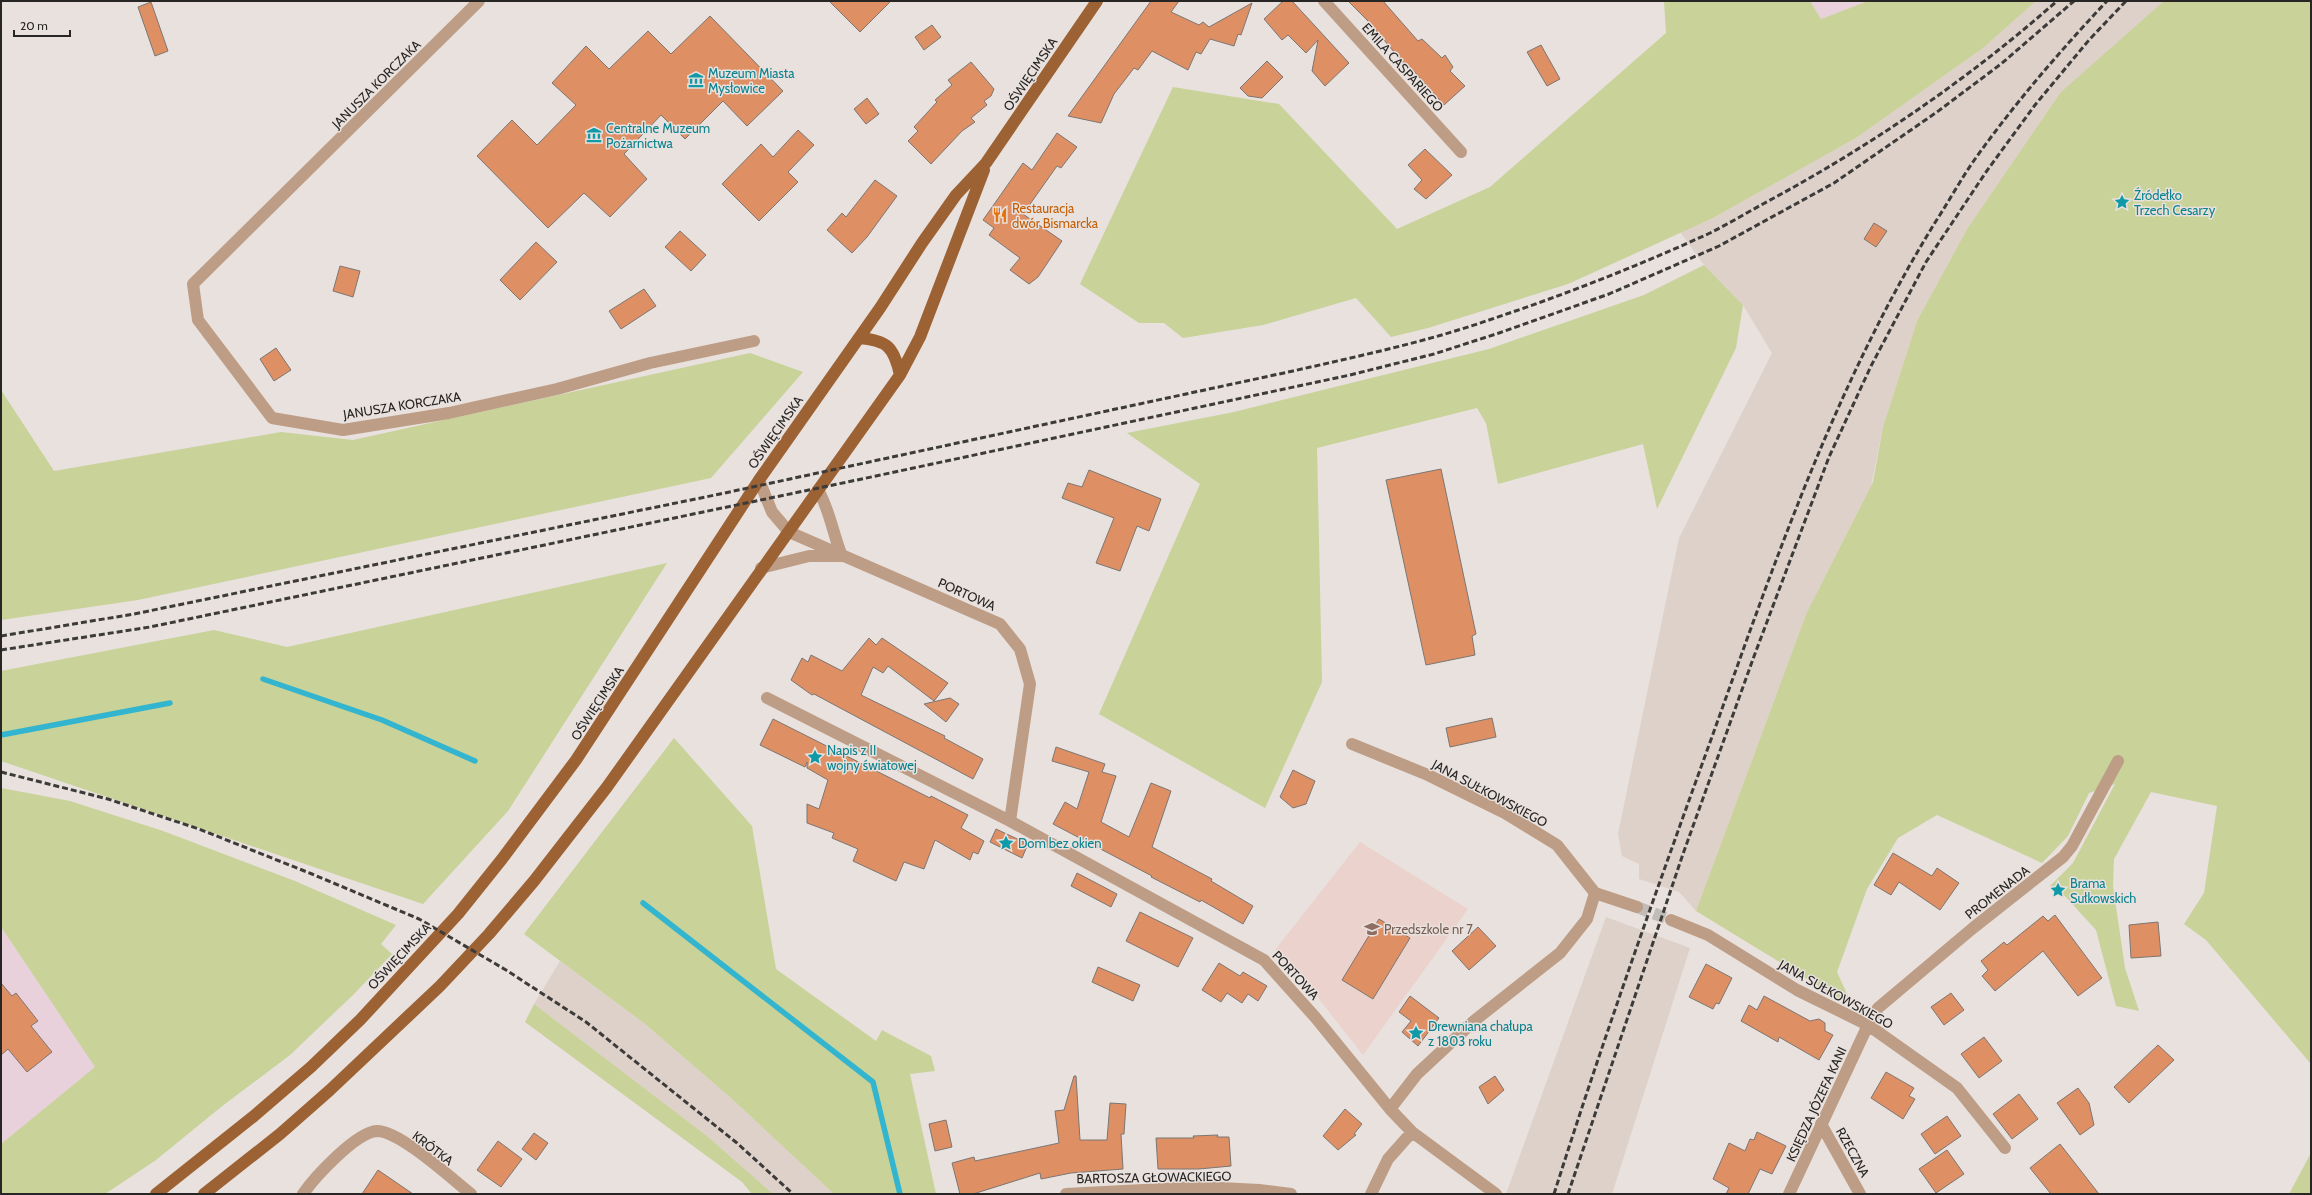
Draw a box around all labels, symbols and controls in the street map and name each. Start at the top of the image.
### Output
scale bar [14,12,70,38]
text: 20 m [20,18,48,33]
street label: EMILA CASPARIEGO [1359,19,1447,115]
street label: OŚWIĘCIMSKA [1000,34,1060,114]
street label: JANUSZA KORCZAKA [328,36,424,132]
place label: Muzeum Miasta Mysłowice [708,65,795,96]
museum icon: Muzeum Miasta Mysłowice [687,71,705,89]
place label: Centralne Muzeum Pożarnictwa [606,120,710,151]
museum icon: Centralne Muzeum Pożarnictwa [585,126,603,144]
place label: Źródełko Trzech Cesarzy [2134,186,2216,218]
place icon: Źródełko Trzech Cesarzy [2113,193,2131,211]
place label: Restauracja dwór Bismarcka [1012,200,1099,231]
restaurant icon: Restauracja dwór Bismarcka [991,206,1009,224]
street label: JANUSZA KORCZAKA [341,388,462,422]
street label: OŚWIĘCIMSKA [744,393,806,471]
street label: PORTOWA [936,574,998,614]
street label: OŚWIĘCIMSKA [567,663,627,743]
place label: Napis z II wojny światowej [827,742,917,774]
place icon: Napis z II wojny światowej [806,748,824,766]
street label: JANA SUŁKOWSKIEGO [1429,755,1550,830]
place icon: Dom bez okien [997,834,1015,852]
place label: Dom bez okien [1018,835,1101,851]
street label: PROMENADA [1962,862,2032,922]
place label: Brama Sułkowskich [2070,875,2136,906]
place icon: Brama Sułkowskich [2049,881,2067,899]
street label: OŚWIĘCIMSKA [364,919,434,993]
school or university icon: Przedszkole nr 7 [1363,920,1381,938]
place label: Przedszkole nr 7 [1384,921,1473,937]
street label: PORTOWA [1269,947,1323,1003]
street label: JANA SUŁKOWSKIEGO [1775,955,1896,1032]
place label: Drewniana chałupa z 1803 roku [1428,1018,1533,1049]
place icon: Drewniana chałupa z 1803 roku [1407,1024,1425,1042]
street label: KSIĘDZA JÓZEFA KANI [1782,1044,1850,1164]
street label: RZECZNA [1833,1124,1873,1180]
street label: KRÓTKA [409,1127,457,1169]
street label: BARTOSZA GŁOWACKIEGO [1076,1168,1232,1186]

